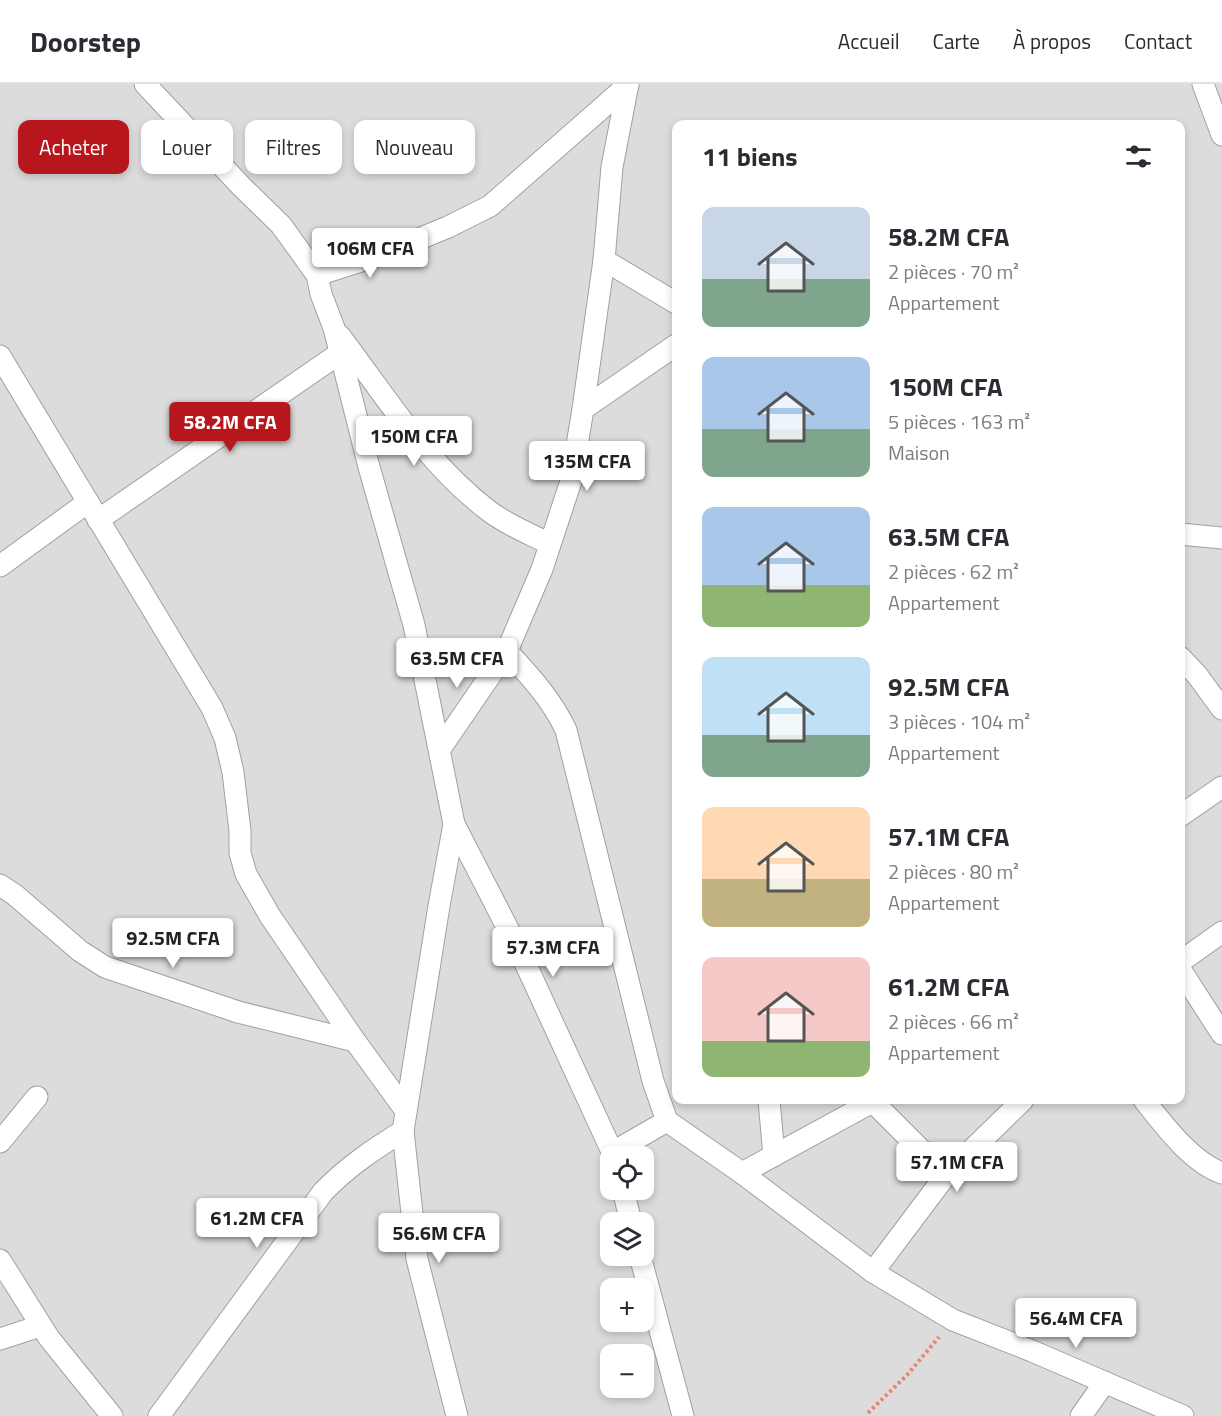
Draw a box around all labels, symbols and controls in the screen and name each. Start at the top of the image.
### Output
text: Doorstep [30,20,141,63]
text: Accueil [838,25,900,57]
text: Carte [933,25,980,57]
text: À propos [1013,25,1091,57]
text: Contact [1124,25,1192,57]
chip: Acheter [18,120,129,174]
chip: Louer [141,120,233,174]
chip: Filtres [245,120,342,174]
chip: Nouveau [354,120,475,174]
text: 11 biens [702,137,798,176]
icon: filters [1122,140,1155,173]
text: 58.2M CFA [888,217,1009,256]
pin: 106M CFA [308,228,432,279]
icon: home [750,231,822,303]
text: 106M CFA [326,232,414,263]
text: 2 pièces · 70 m² [888,256,1019,287]
text: Appartement [888,287,1000,318]
text: 150M CFA [888,367,1003,406]
icon: home [750,381,822,453]
pin: 58.2M CFA [161,402,299,453]
text: 58.2M CFA [183,406,277,437]
text: 5 pièces · 163 m² [888,406,1030,437]
pin: 150M CFA [352,416,476,467]
text: 150M CFA [370,420,458,451]
text: Maison [888,437,950,468]
pin: 135M CFA [525,441,649,492]
text: 135M CFA [543,445,631,476]
text: 63.5M CFA [888,517,1009,556]
icon: home [750,531,822,603]
text: 2 pièces · 62 m² [888,556,1019,587]
text: Appartement [888,587,1000,618]
pin: 63.5M CFA [388,638,526,689]
text: 63.5M CFA [410,642,504,673]
text: 92.5M CFA [888,667,1009,706]
icon: home [750,681,822,753]
text: 3 pièces · 104 m² [888,706,1030,737]
text: Appartement [888,737,1000,768]
text: 57.1M CFA [888,817,1009,856]
icon: home [750,831,822,903]
text: 2 pièces · 80 m² [888,856,1019,887]
text: Appartement [888,887,1000,918]
pin: 92.5M CFA [104,918,242,969]
text: 92.5M CFA [126,922,220,953]
pin: 57.3M CFA [484,927,622,978]
text: 57.3M CFA [506,931,600,962]
text: 61.2M CFA [888,967,1009,1006]
icon: home [750,981,822,1053]
text: 2 pièces · 66 m² [888,1006,1019,1037]
text: Appartement [888,1037,1000,1068]
pin: 57.1M CFA [888,1142,1026,1193]
map controls [600,1146,654,1398]
button: locate [600,1146,654,1200]
text: 57.1M CFA [910,1146,1004,1177]
pin: 61.2M CFA [188,1198,326,1249]
text: 61.2M CFA [210,1202,304,1233]
button: layers [600,1212,654,1266]
pin: 56.6M CFA [370,1213,508,1264]
text: 56.6M CFA [392,1217,486,1248]
button: + [600,1278,654,1332]
pin: 56.4M CFA [1007,1298,1145,1349]
text: 56.4M CFA [1029,1302,1123,1333]
button: − [600,1344,654,1398]

